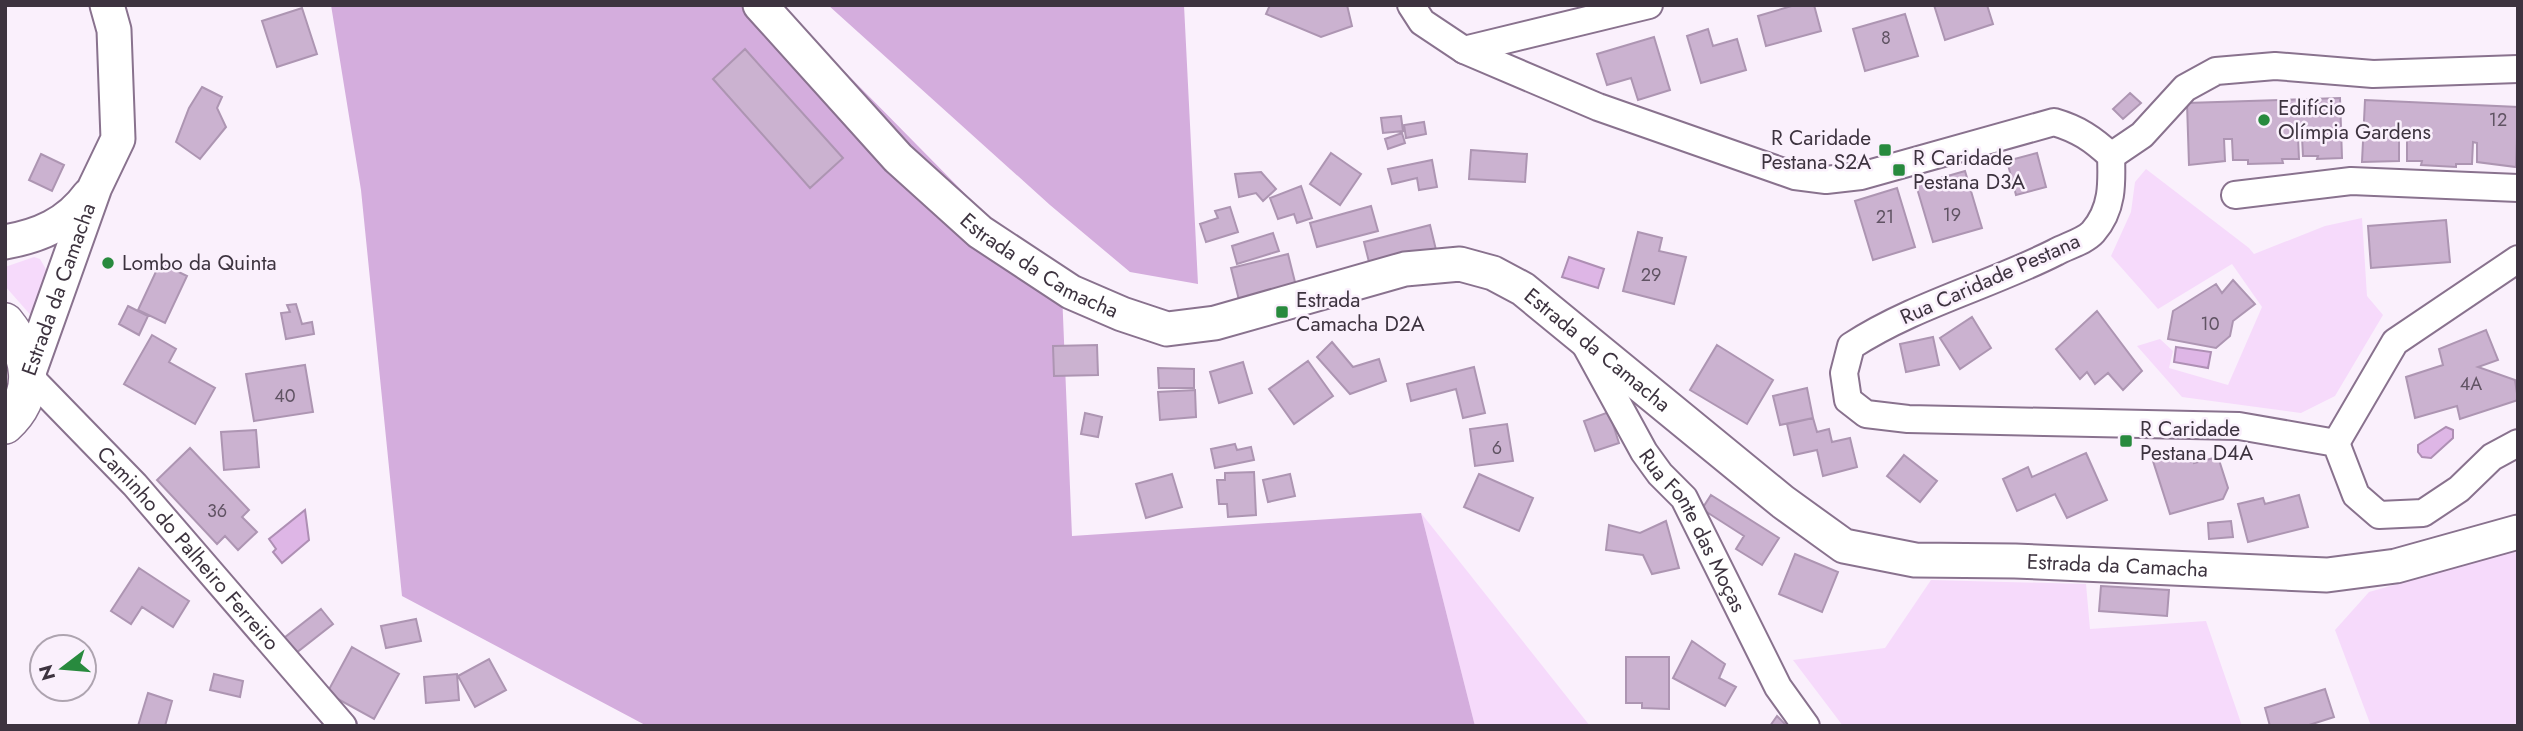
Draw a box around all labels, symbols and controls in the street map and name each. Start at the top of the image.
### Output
house number: 8 [1881,25,1891,51]
place label: Edifício Olímpia Gardens [2278,93,2431,147]
house number: 12 [2489,107,2507,133]
marker: Edifício Olímpia Gardens [2256,112,2272,128]
place label: R Caridade Pestana S2A [1761,123,1871,177]
marker: R Caridade Pestana S2A [1877,142,1893,158]
place label: R Caridade Pestana D3A [1913,143,2025,197]
marker: R Caridade Pestana D3A [1891,162,1907,178]
street label: Estrada da Camacha [14,199,103,380]
house number: 19 [1943,202,1961,228]
house number: 21 [1876,204,1894,230]
street label: Estrada da Camacha [953,206,1123,326]
street label: Rua Caridade Pestana [1895,226,2085,332]
place label: Lombo da Quinta [122,248,277,278]
marker: Lombo da Quinta [100,255,116,271]
house number: 29 [1641,262,1661,288]
street label: Estrada da Camacha [1518,281,1677,419]
place label: Estrada Camacha D2A [1296,285,1425,339]
marker: Estrada Camacha D2A [1274,304,1290,320]
house number: 10 [2201,311,2220,337]
house number: 4A [2460,371,2482,397]
house number: 40 [274,383,296,409]
place label: R Caridade Pestana D4A [2140,414,2253,468]
marker: R Caridade Pestana D4A [2118,433,2134,449]
house number: 6 [1492,435,1502,461]
street label: Caminho do Palheiro Ferreiro [90,439,286,657]
street label: Rua Fonte das Moças [1631,443,1753,617]
house number: 36 [207,498,227,524]
street label: Estrada da Camacha [2026,547,2209,585]
north arrow [28,633,98,703]
text: N [32,662,62,684]

